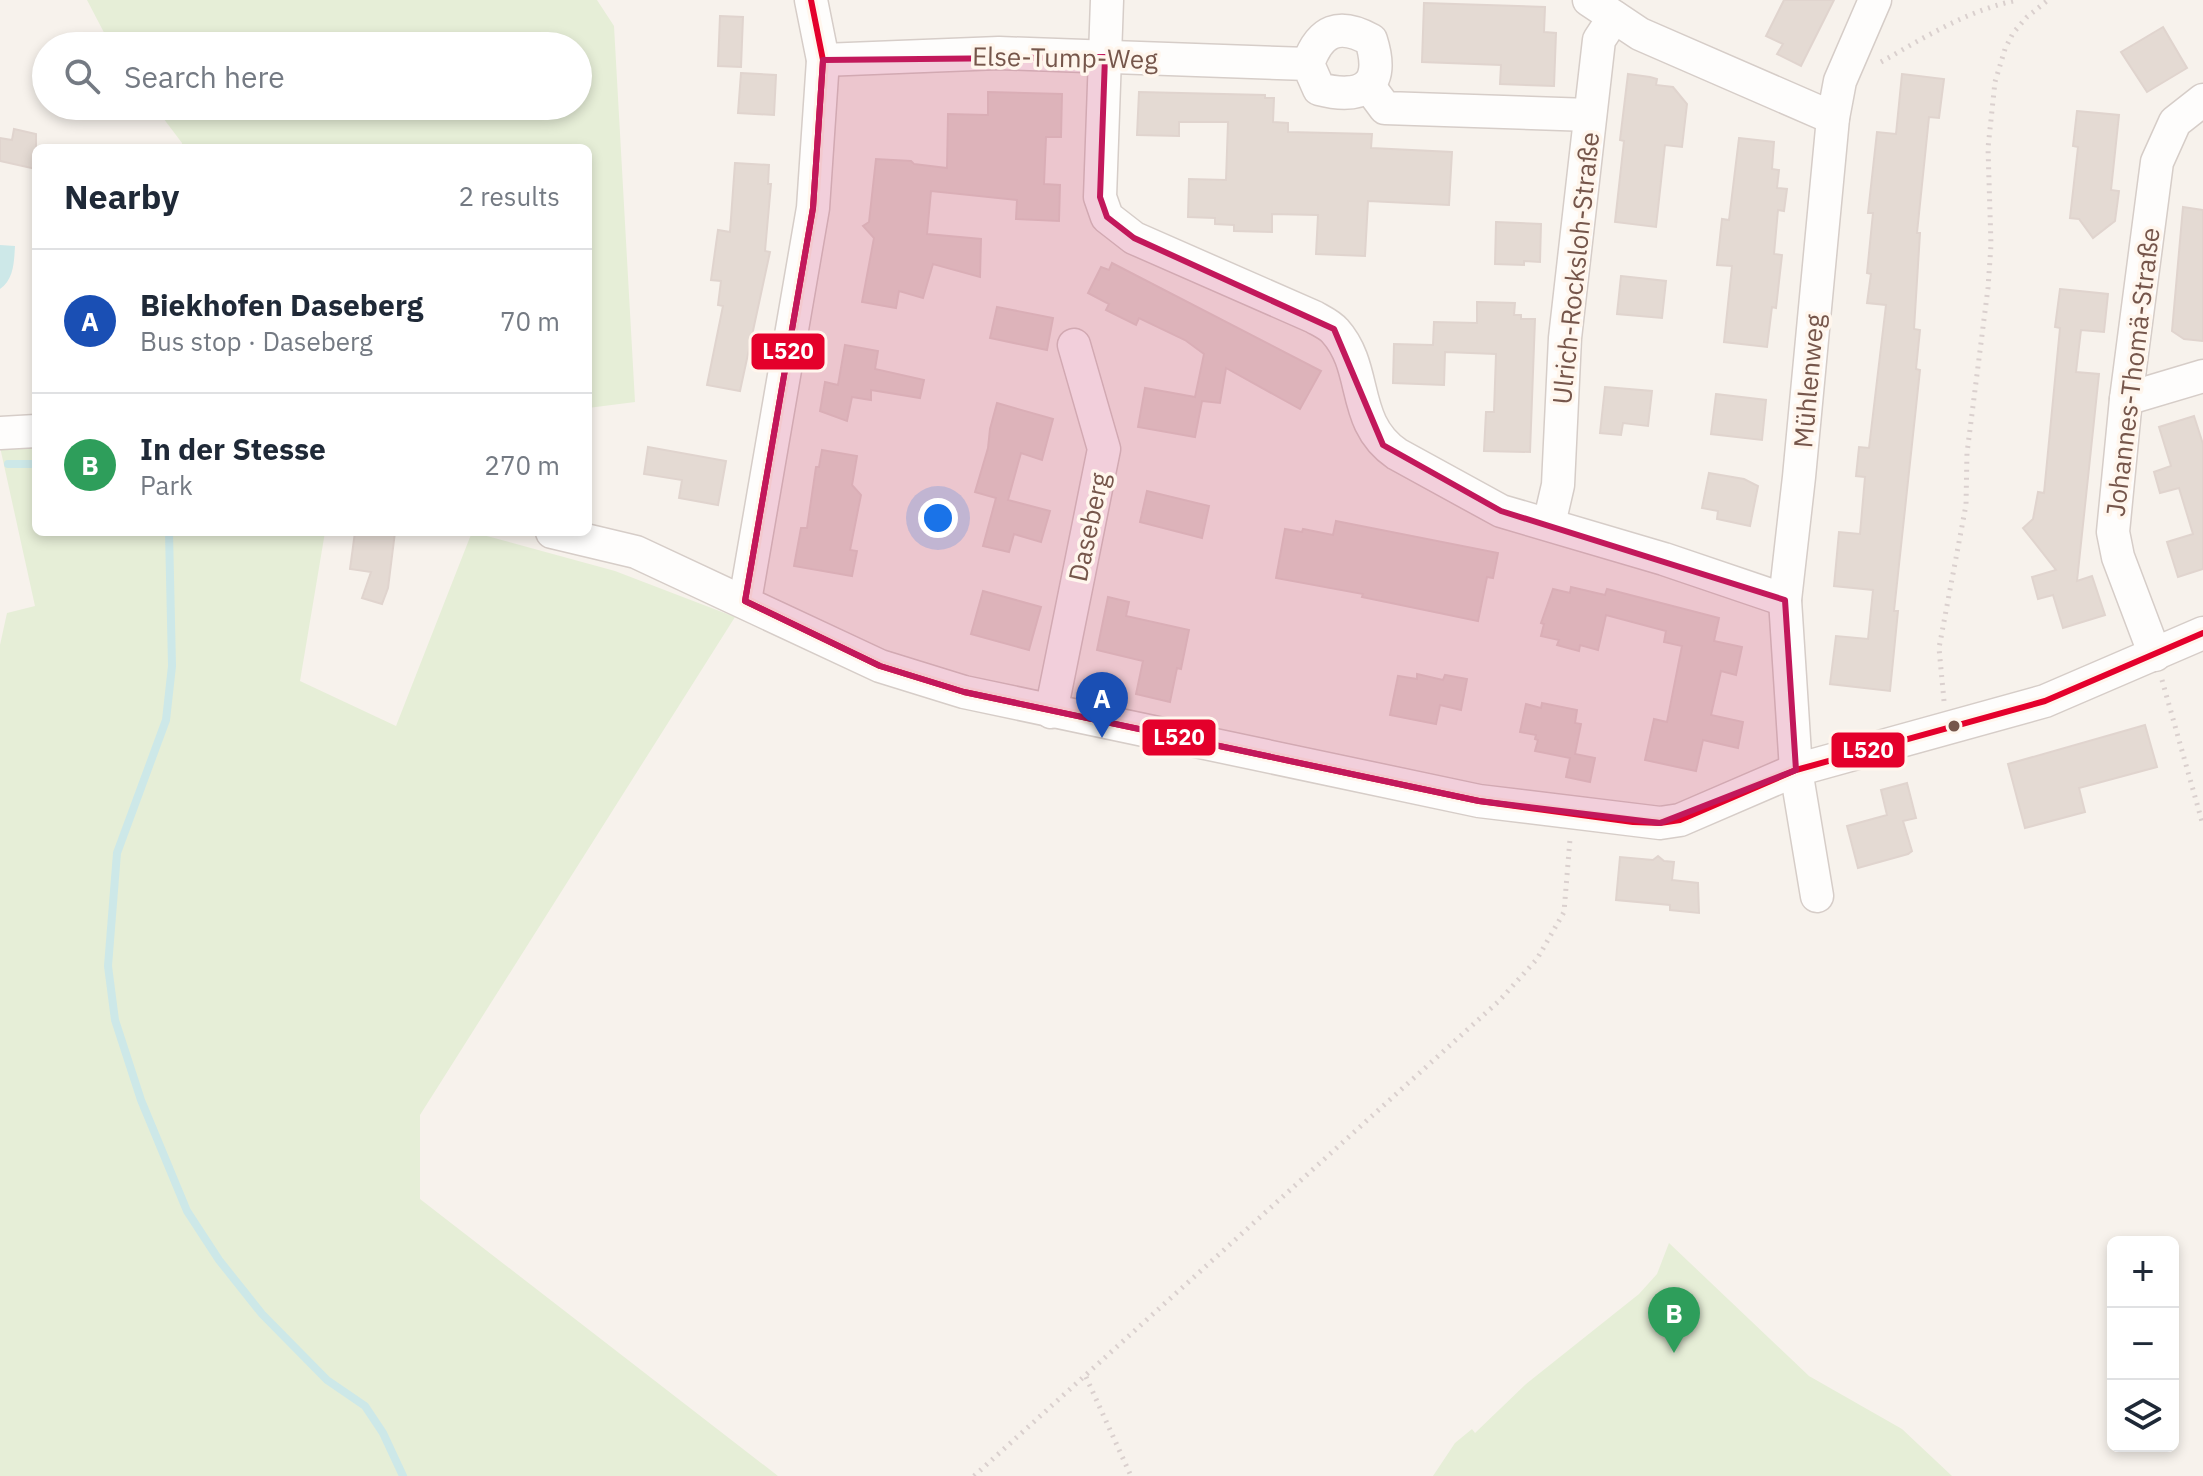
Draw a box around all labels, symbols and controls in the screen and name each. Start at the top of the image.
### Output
search box [32,32,592,120]
street label: Else-Tump-Weg [972,38,1158,76]
icon: search [60,54,104,98]
text: Search here [124,57,285,96]
street label: Ulrich-Rocksloh-Straße [1544,130,1606,406]
text: Nearby [64,174,179,218]
text: 2 results [458,179,560,213]
street label: Johannes-Thomä-Straße [2097,226,2167,518]
text: Biekhofen Daseberg [140,285,423,324]
text: A [81,304,99,338]
text: 70 m [500,304,560,338]
street label: Mühlenweg [1785,312,1831,449]
text: Bus stop · Daseberg [140,324,373,358]
line badge: L520 [750,332,826,371]
text: L520 [762,336,814,365]
text: In der Stesse [140,429,326,468]
text: B [81,448,99,482]
text: 270 m [484,448,560,482]
text: Park [140,468,193,502]
street label: Daseberg [1060,469,1116,584]
your location [918,498,958,538]
pin: A [1076,672,1128,738]
line badge: L520 [1141,718,1217,757]
unlabelled marker [1946,718,1962,734]
text: L520 [1153,722,1205,751]
line badge: L520 [1830,731,1906,769]
text: L520 [1842,735,1894,764]
map controls [2107,1236,2179,1452]
button: + [2107,1236,2179,1308]
pin: B [1648,1287,1700,1353]
button: − [2107,1308,2179,1380]
button: layers [2107,1380,2179,1452]

